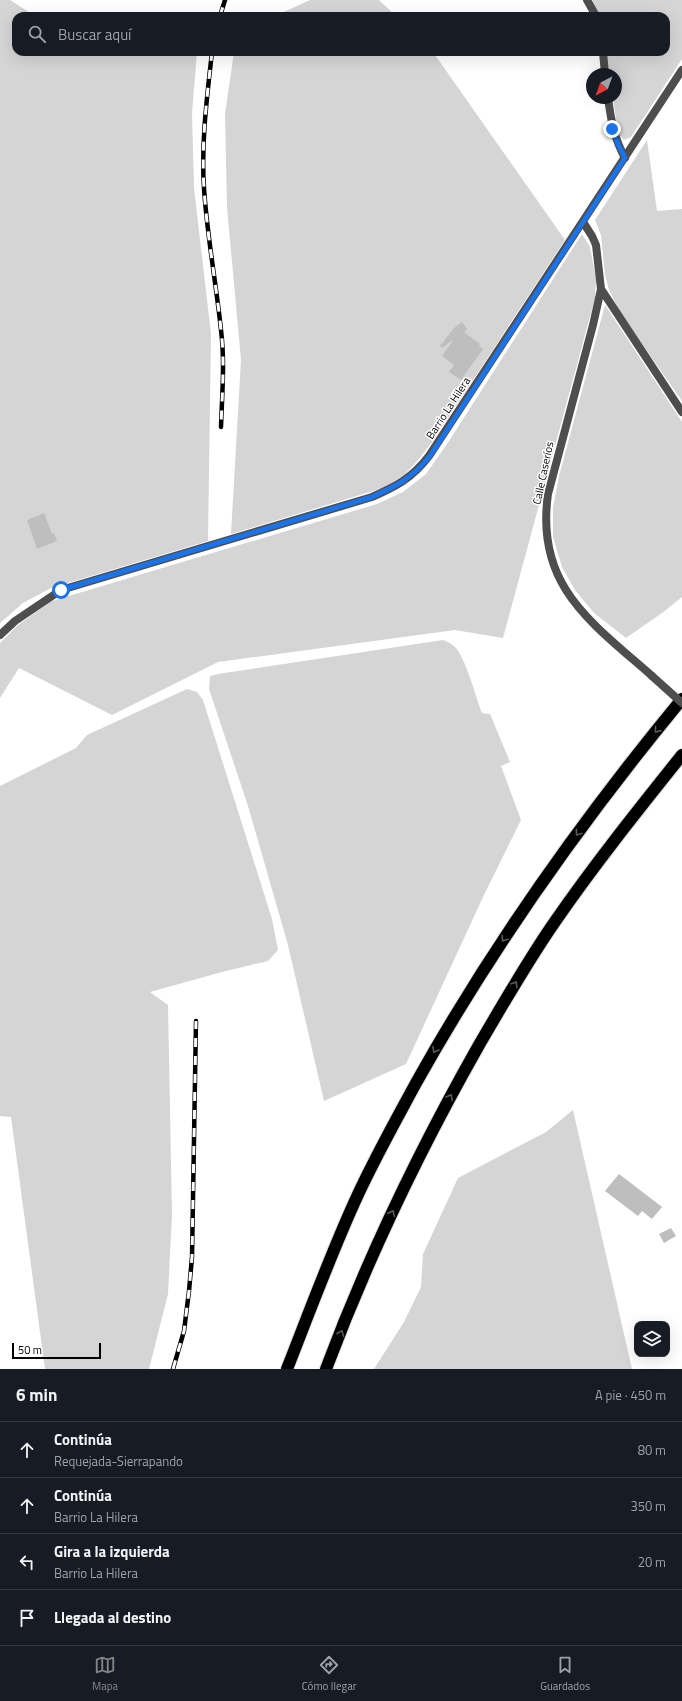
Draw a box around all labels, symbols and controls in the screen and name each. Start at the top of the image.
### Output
search box [12,12,670,56]
icon: search [26,23,48,45]
text: Buscar aquí [58,23,131,46]
north arrow [586,68,622,104]
route end [603,120,621,138]
street label: Barrio La Hilera [422,373,474,442]
street label: Calle Caseríos [529,440,557,506]
route start [52,581,70,599]
one-way arrow [655,725,662,732]
one-way arrow [576,828,583,835]
one-way arrow [501,935,509,942]
one-way arrow [510,981,517,988]
one-way arrow [432,1045,440,1053]
one-way arrow [445,1094,453,1101]
one-way arrow [387,1210,395,1217]
map controls [634,1321,670,1357]
button: layers [634,1321,670,1357]
one-way arrow [336,1329,344,1336]
scale bar [12,1341,101,1360]
text: 50 m [18,1342,42,1358]
text: 6 min [16,1382,57,1408]
text: A pie · 450 m [595,1385,666,1405]
text: Continúa [54,1428,112,1451]
icon: ahead [16,1439,38,1461]
text: 80 m [638,1440,666,1460]
text: Requejada-Sierrapando [54,1451,183,1471]
text: Continúa [54,1484,112,1507]
icon: ahead [16,1495,38,1517]
text: 350 m [630,1496,666,1516]
text: Barrio La Hilera [54,1507,138,1527]
text: Gira a la izquierda [54,1540,170,1563]
icon: left [16,1551,38,1573]
text: 20 m [638,1552,666,1572]
text: Barrio La Hilera [54,1563,138,1583]
text: Llegada al destino [54,1606,171,1629]
icon: arrive [16,1607,38,1629]
tab: Mapa [92,1654,118,1694]
tab: Cómo llegar [302,1654,356,1694]
tab: Guardados [540,1654,590,1694]

